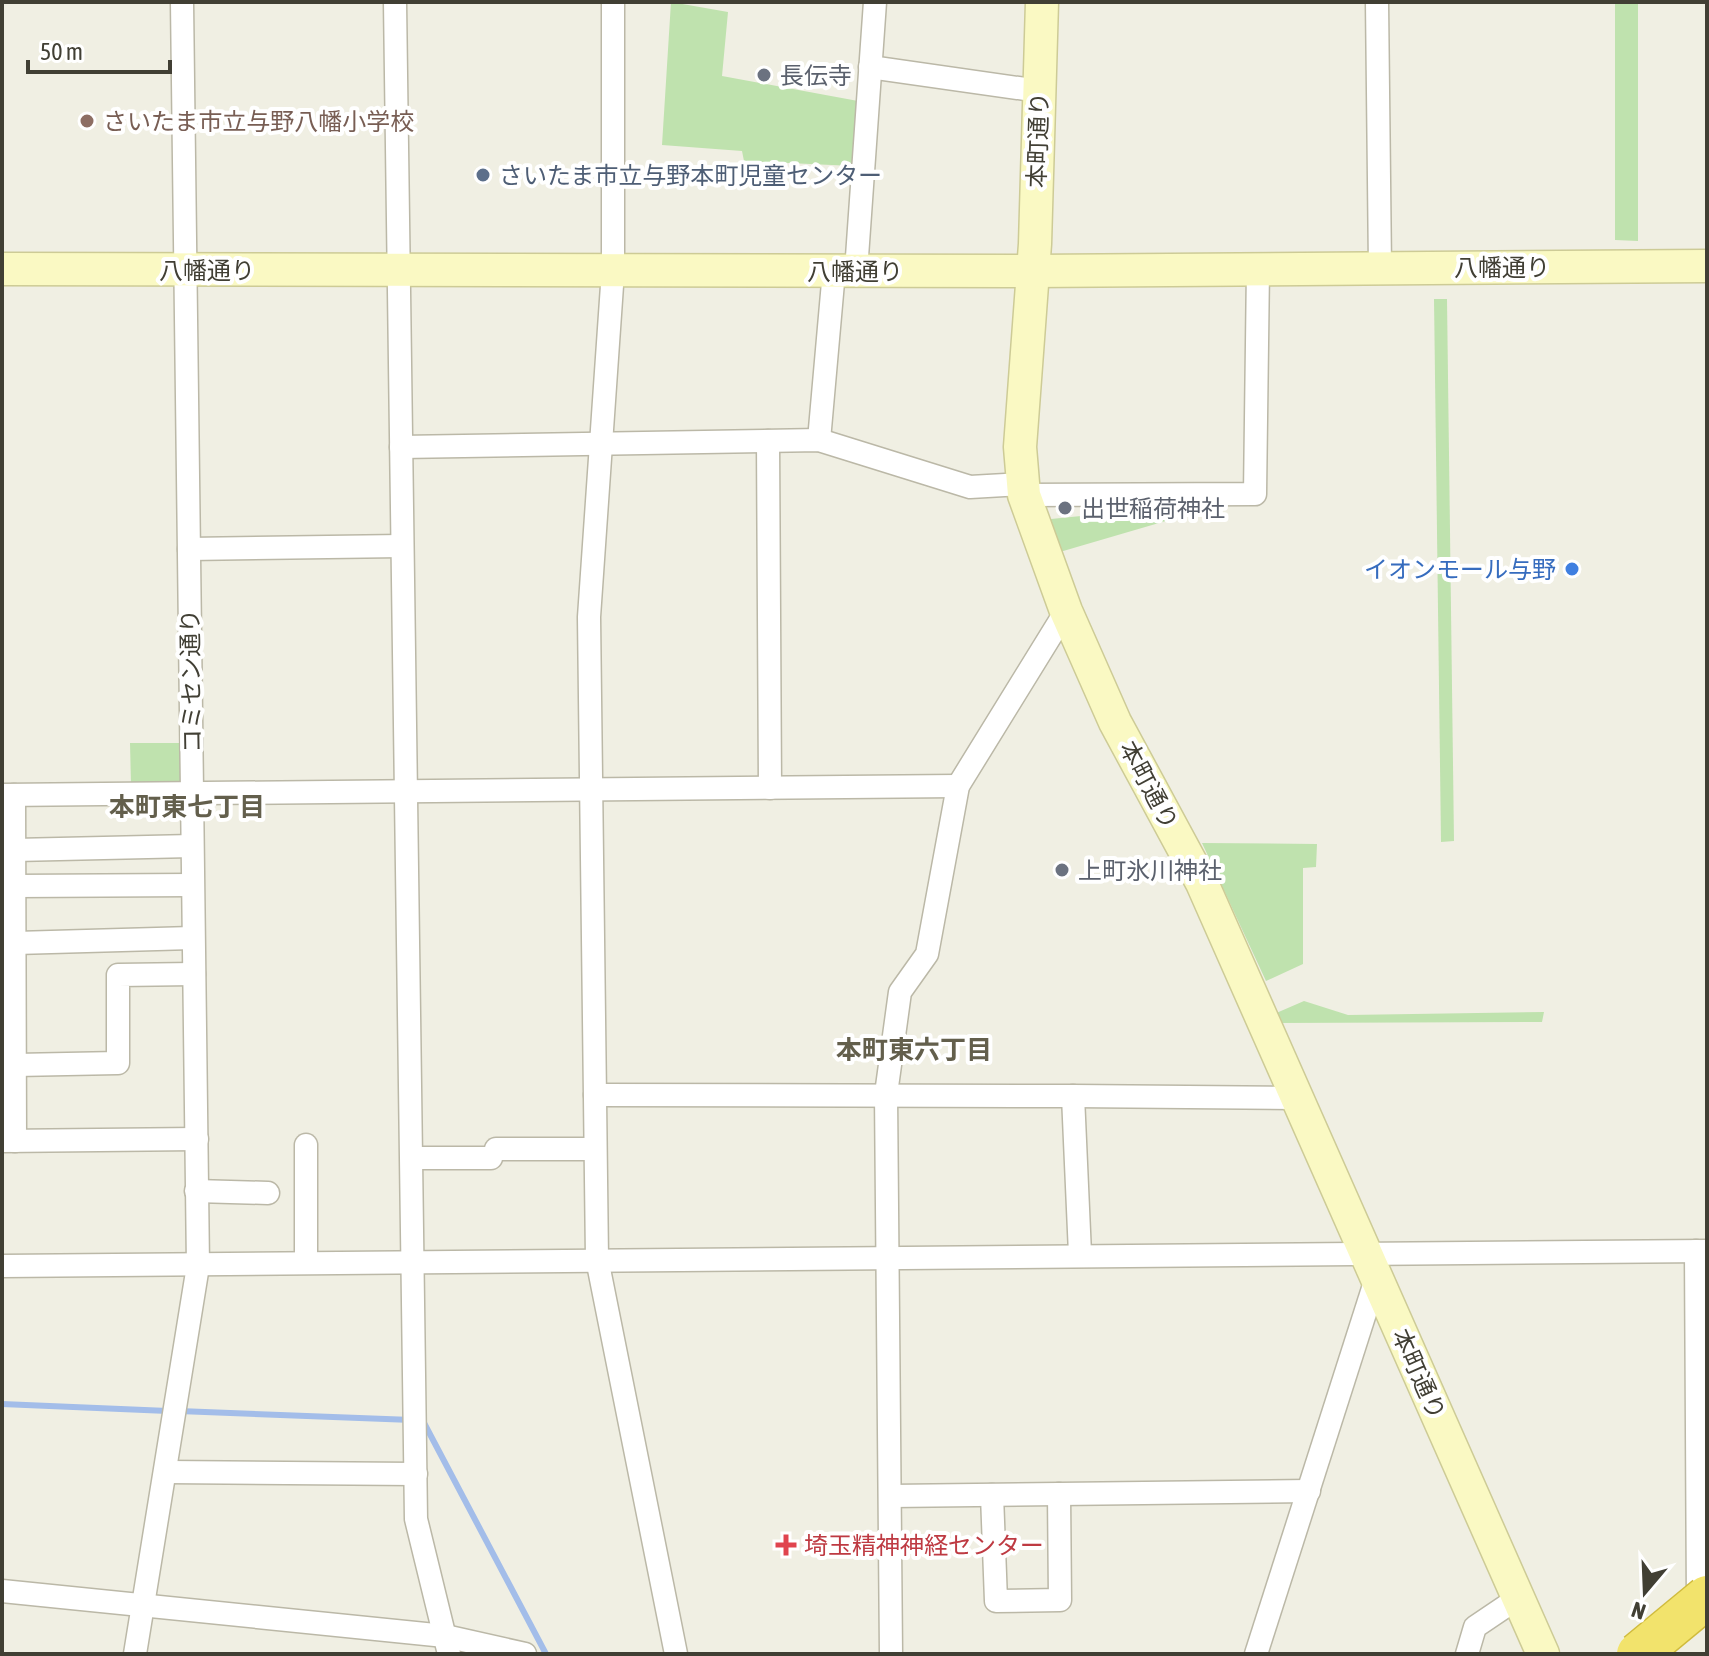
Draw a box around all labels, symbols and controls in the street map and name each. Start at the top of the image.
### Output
scale bar [28,24,170,74]
text: 50 m [40,38,83,65]
place label: 長伝寺 [780,62,852,89]
marker: 長伝寺 [755,66,773,84]
street label: 本町通り [1023,92,1053,188]
place label: さいたま市立与野八幡小学校 [103,108,414,135]
marker: さいたま市立与野八幡小学校 [78,112,96,130]
place label: さいたま市立与野本町児童センター [499,162,882,189]
marker: さいたま市立与野本町児童センター [474,166,492,184]
street label: 八幡通り [1454,254,1550,281]
street label: 八幡通り [159,257,255,284]
street label: 八幡通り [807,258,903,285]
place label: 出世稲荷神社 [1081,495,1225,522]
marker: 出世稲荷神社 [1056,499,1074,517]
place label: イオンモール与野 [1364,556,1556,583]
marker: イオンモール与野 [1563,560,1581,578]
street label: コミセン通り [176,609,206,753]
street label: 本町通り [1115,736,1183,834]
district label: 本町東七丁目 [109,792,265,822]
place label: 上町氷川神社 [1078,857,1222,884]
marker: 上町氷川神社 [1053,861,1071,879]
district label: 本町東六丁目 [836,1035,992,1065]
street label: 本町通り [1387,1325,1451,1423]
place label: 埼玉精神神経センター [804,1532,1044,1559]
marker: 埼玉精神神経センター [775,1534,797,1556]
north arrow [1605,1552,1685,1632]
text: N [1628,1597,1649,1625]

